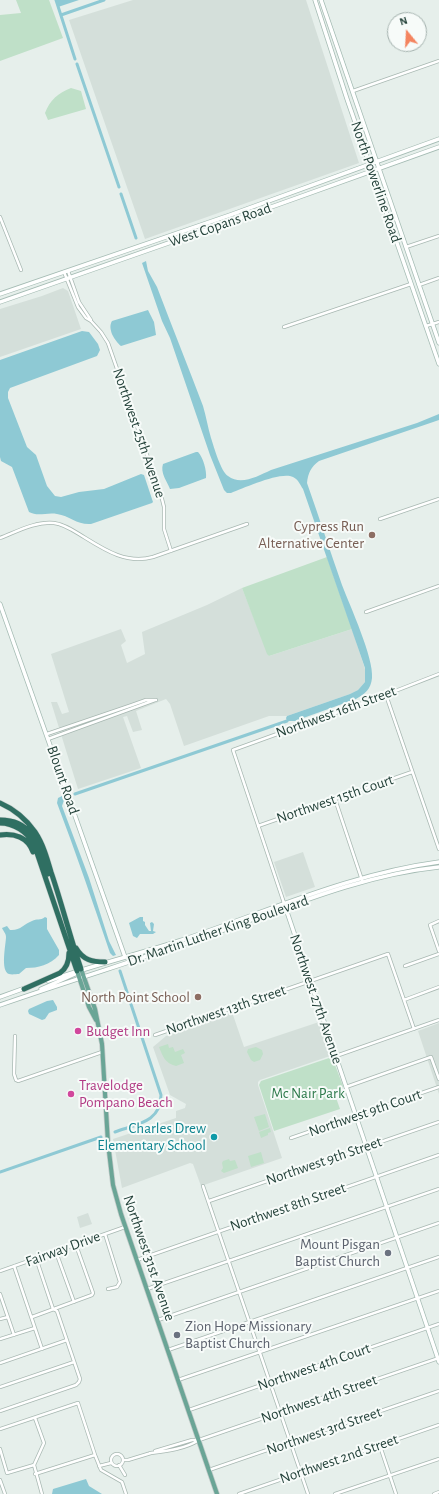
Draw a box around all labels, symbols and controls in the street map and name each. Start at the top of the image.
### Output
north arrow [387,12,427,52]
text: N [398,15,409,27]
street label: North Powerline Road [347,119,405,245]
street label: West Copans Road [166,199,274,251]
street label: Northwest 25th Avenue [108,366,170,500]
place label: Cypress Run Alternative Center [258,517,364,552]
marker: Cypress Run Alternative Center [367,530,377,540]
street label: Northwest 16th Street [273,682,399,742]
street label: Blount Road [43,743,83,817]
street label: Northwest 15th Court [274,771,396,827]
street label: Dr. Martin Luther King Boulevard [125,892,311,970]
street label: Northwest 27th Avenue [285,932,347,1066]
street label: Northwest 13th Street [164,981,288,1039]
place label: North Point School [81,988,190,1006]
marker: North Point School [193,992,203,1002]
place label: Budget Inn [86,1022,150,1040]
marker: Budget Inn [73,1026,83,1036]
place label: Travelodge Pompano Beach [79,1076,173,1111]
park label: Mc Nair Park [271,1084,345,1102]
street label: Northwest 9th Court [306,1085,424,1141]
marker: Travelodge Pompano Beach [66,1089,76,1099]
place label: Charles Drew Elementary School [97,1119,206,1154]
marker: Charles Drew Elementary School [209,1132,219,1142]
street label: Northwest 9th Street [264,1133,384,1189]
street label: Northwest 8th Street [228,1179,348,1235]
street label: Northwest 31st Avenue [119,1193,179,1323]
street label: Fairway Drive [23,1227,103,1271]
place label: Mount Pisgan Baptist Church [295,1235,380,1270]
marker: Mount Pisgan Baptist Church [383,1248,393,1258]
place label: Zion Hope Missionary Baptist Church [185,1317,312,1352]
marker: Zion Hope Missionary Baptist Church [172,1330,182,1340]
street label: Northwest 4th Court [255,1339,373,1395]
street label: Northwest 4th Street [259,1371,379,1427]
street label: Northwest 3rd Street [264,1403,384,1459]
street label: Northwest 2nd Street [277,1430,401,1488]

